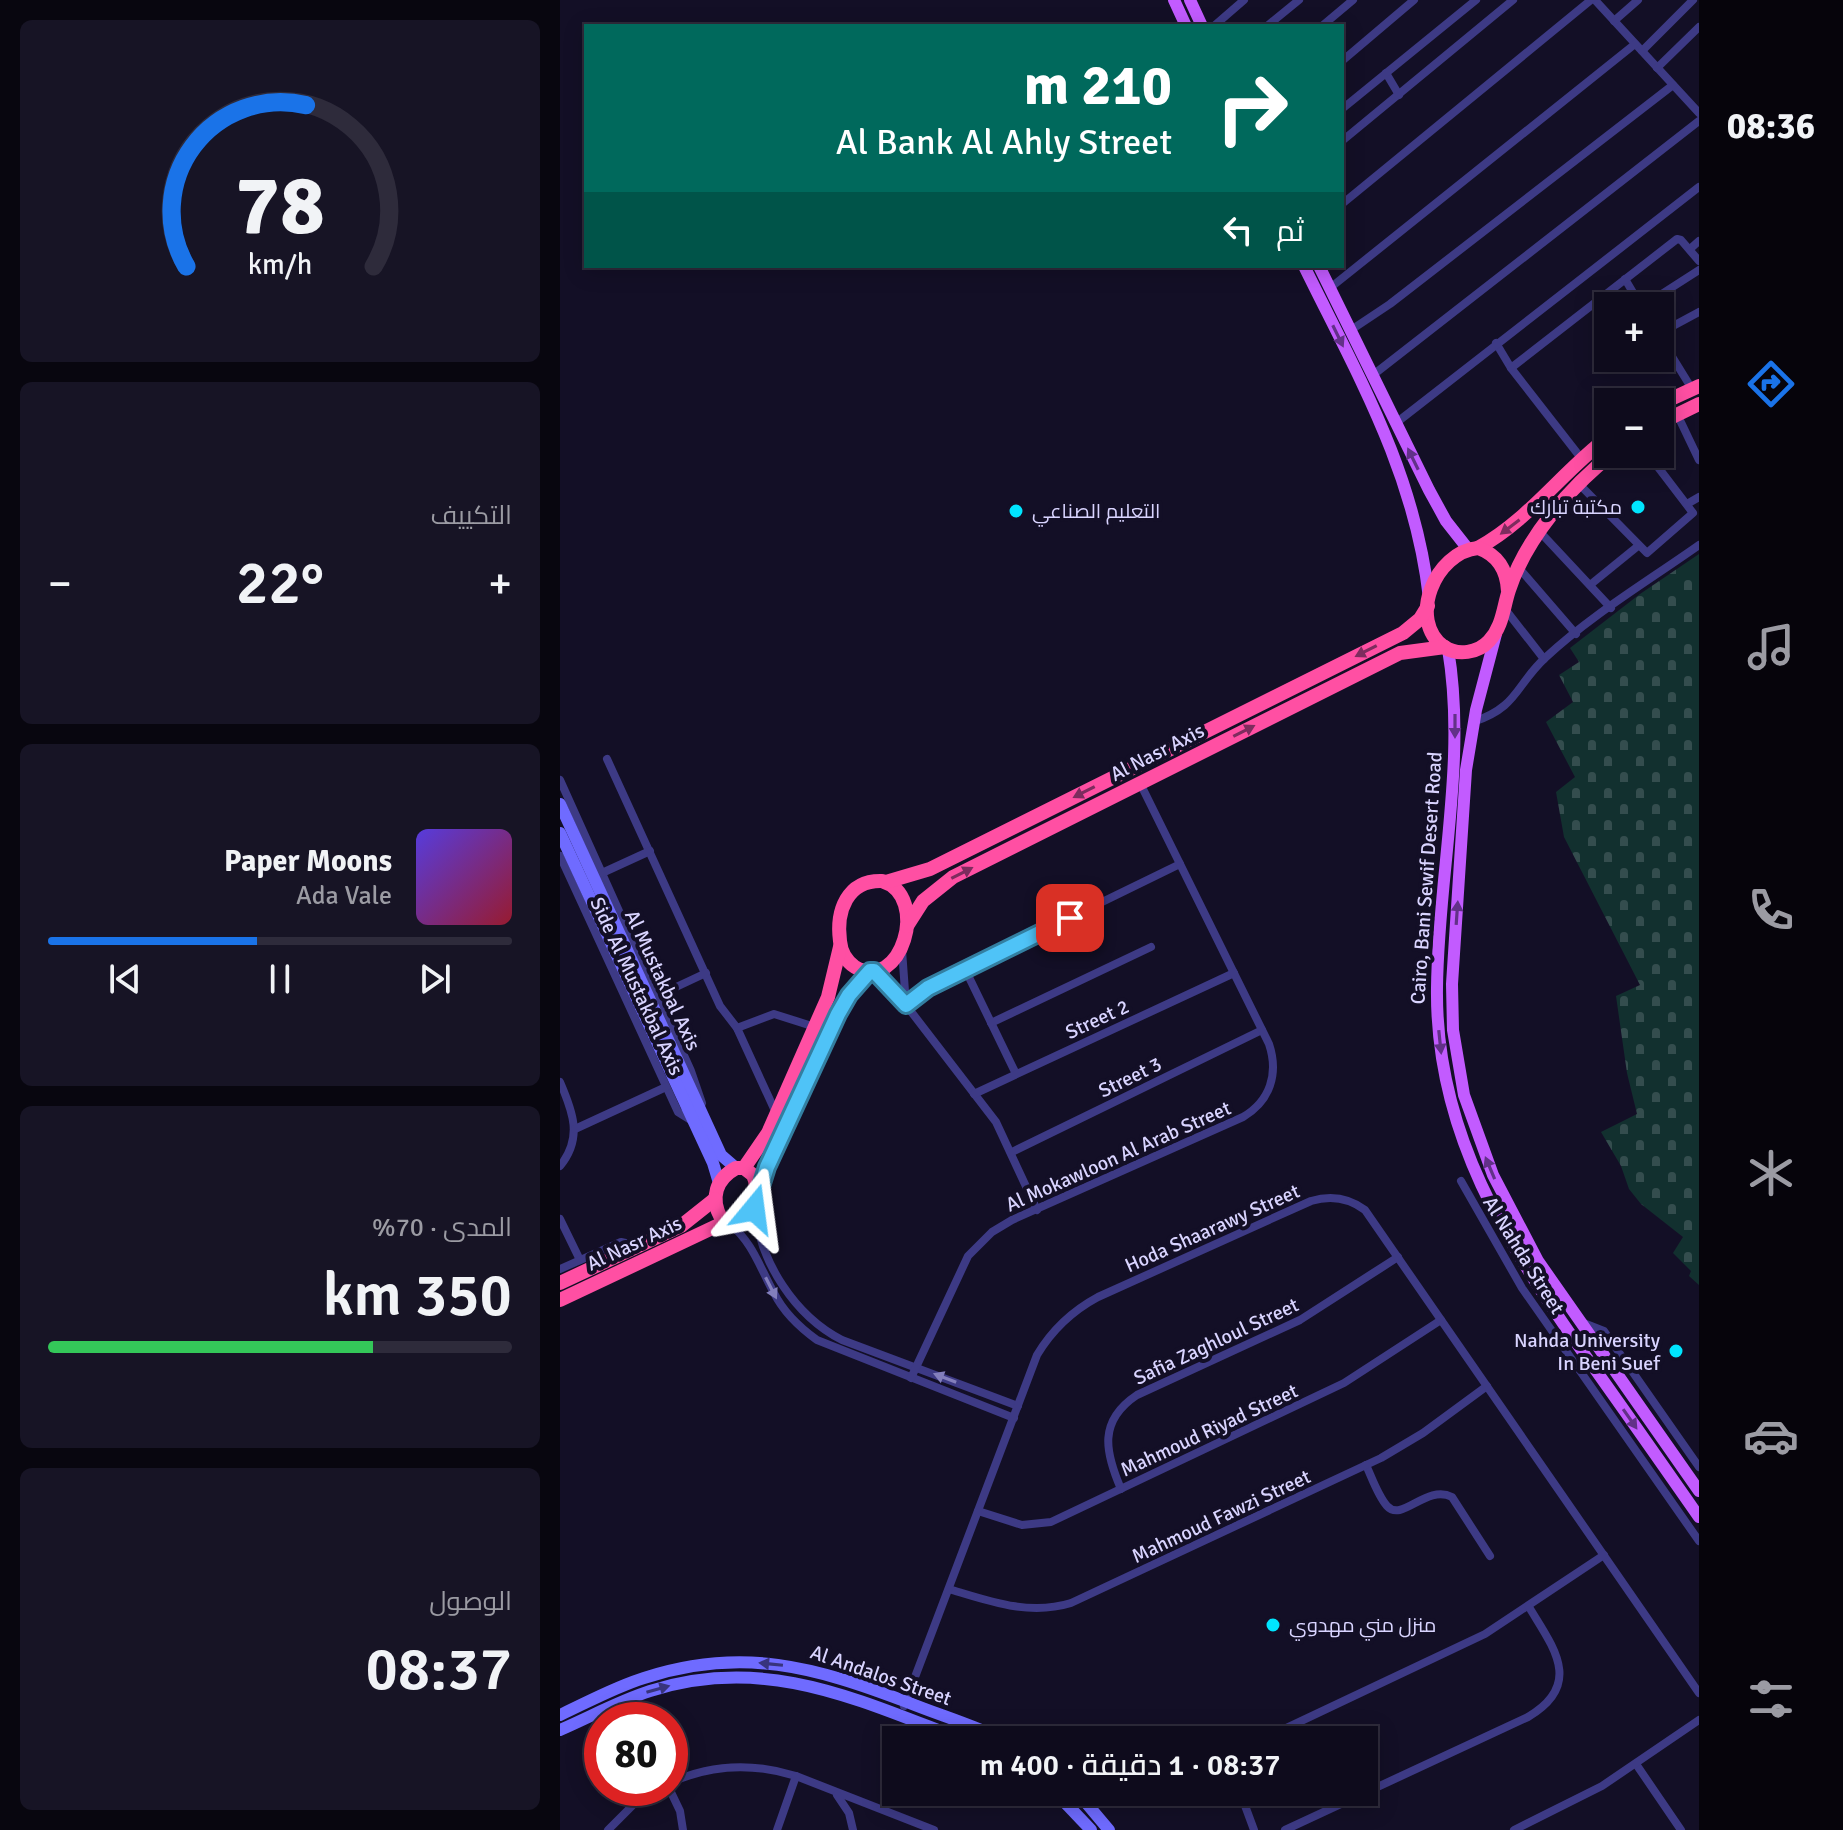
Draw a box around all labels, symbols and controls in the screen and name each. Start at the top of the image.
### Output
text: 210 m [1024,51,1172,120]
icon: right [1200,56,1304,160]
text: 08:36 [1727,104,1815,149]
text: Al Bank Al Ahly Street [836,120,1172,165]
text: 78 [235,155,325,257]
icon: left [1216,208,1260,252]
text: ثم [1276,213,1304,250]
text: km/h [248,247,312,282]
map controls [1594,292,1674,468]
button: + [1594,292,1674,372]
one-way arrow [1331,324,1345,348]
icon: directions [1743,356,1799,412]
button: − [1594,388,1674,468]
one-way arrow [1406,447,1420,470]
place label: مكتبة تبارك [1530,495,1622,520]
marker: مكتبة تبارك [1629,498,1647,516]
place label: التعليم الصناعي [1032,499,1160,527]
text: التكييف [430,500,512,532]
marker: التعليم الصناعي [1007,502,1025,520]
one-way arrow [1500,519,1520,535]
text: 22° [236,547,324,621]
text: − [48,557,72,611]
text: + [488,557,512,611]
icon: music [1743,619,1799,675]
one-way arrow [1355,644,1378,657]
one-way arrow [1449,714,1461,739]
street label: Al Nasr Axis [1106,718,1209,787]
one-way arrow [1233,724,1256,738]
street label: Cairo, Bani Sewif Desert Road [1405,751,1448,1005]
one-way arrow [1072,785,1095,799]
text: Paper Moons [224,843,392,880]
one-way arrow [950,866,973,879]
text: Ada Vale [296,880,392,912]
icon: phone [1743,882,1799,938]
pin [1036,884,1104,952]
street label: Side Al Mustakbal Axis [584,893,689,1079]
icon: arrive [1048,896,1092,940]
one-way arrow [1451,900,1464,925]
street label: Al Mustakbal Axis [619,906,706,1055]
icon: previous [103,957,147,1001]
icon: pause [258,957,302,1001]
icon: next [413,957,457,1001]
street label: Street 2 [1061,994,1133,1045]
one-way arrow [1434,1029,1447,1054]
street label: Street 3 [1094,1051,1166,1103]
street label: Al Mokawloon Al Arab Street [1002,1095,1235,1217]
icon: climate [1743,1145,1799,1201]
one-way arrow [1483,1156,1496,1180]
position arrow [712,1167,796,1251]
street label: Hoda Shaarawy Street [1121,1179,1304,1278]
street label: Al Nahda Street [1477,1192,1570,1319]
street label: Al Nasr Axis [583,1210,686,1276]
text: المدى · 70% [372,1212,512,1244]
text: 350 km [323,1259,512,1333]
one-way arrow [765,1276,778,1299]
street label: Safia Zaghloul Street [1130,1292,1303,1391]
place label: Nahda University In Beni Suef [1514,1328,1661,1376]
marker: Nahda University In Beni Suef [1667,1342,1685,1360]
one-way arrow [933,1371,957,1384]
street label: Mahmoud Riyad Street [1116,1378,1302,1483]
one-way arrow [1622,1408,1637,1429]
icon: car [1743,1408,1799,1464]
street label: Mahmoud Fawzi Street [1128,1464,1315,1569]
text: الوصول [429,1586,512,1618]
place label: منزل مني مهدوي [1289,1613,1436,1641]
marker: منزل مني مهدوي [1264,1616,1282,1634]
text: 08:37 [365,1633,512,1707]
street label: Al Andalos Street [807,1640,955,1711]
one-way arrow [758,1657,783,1670]
icon: filters [1743,1671,1799,1727]
one-way arrow [646,1682,670,1695]
speed limit sign: 80 [584,1702,688,1806]
text: 08:37 · 1 دقيقة · 400 m [980,1747,1280,1784]

